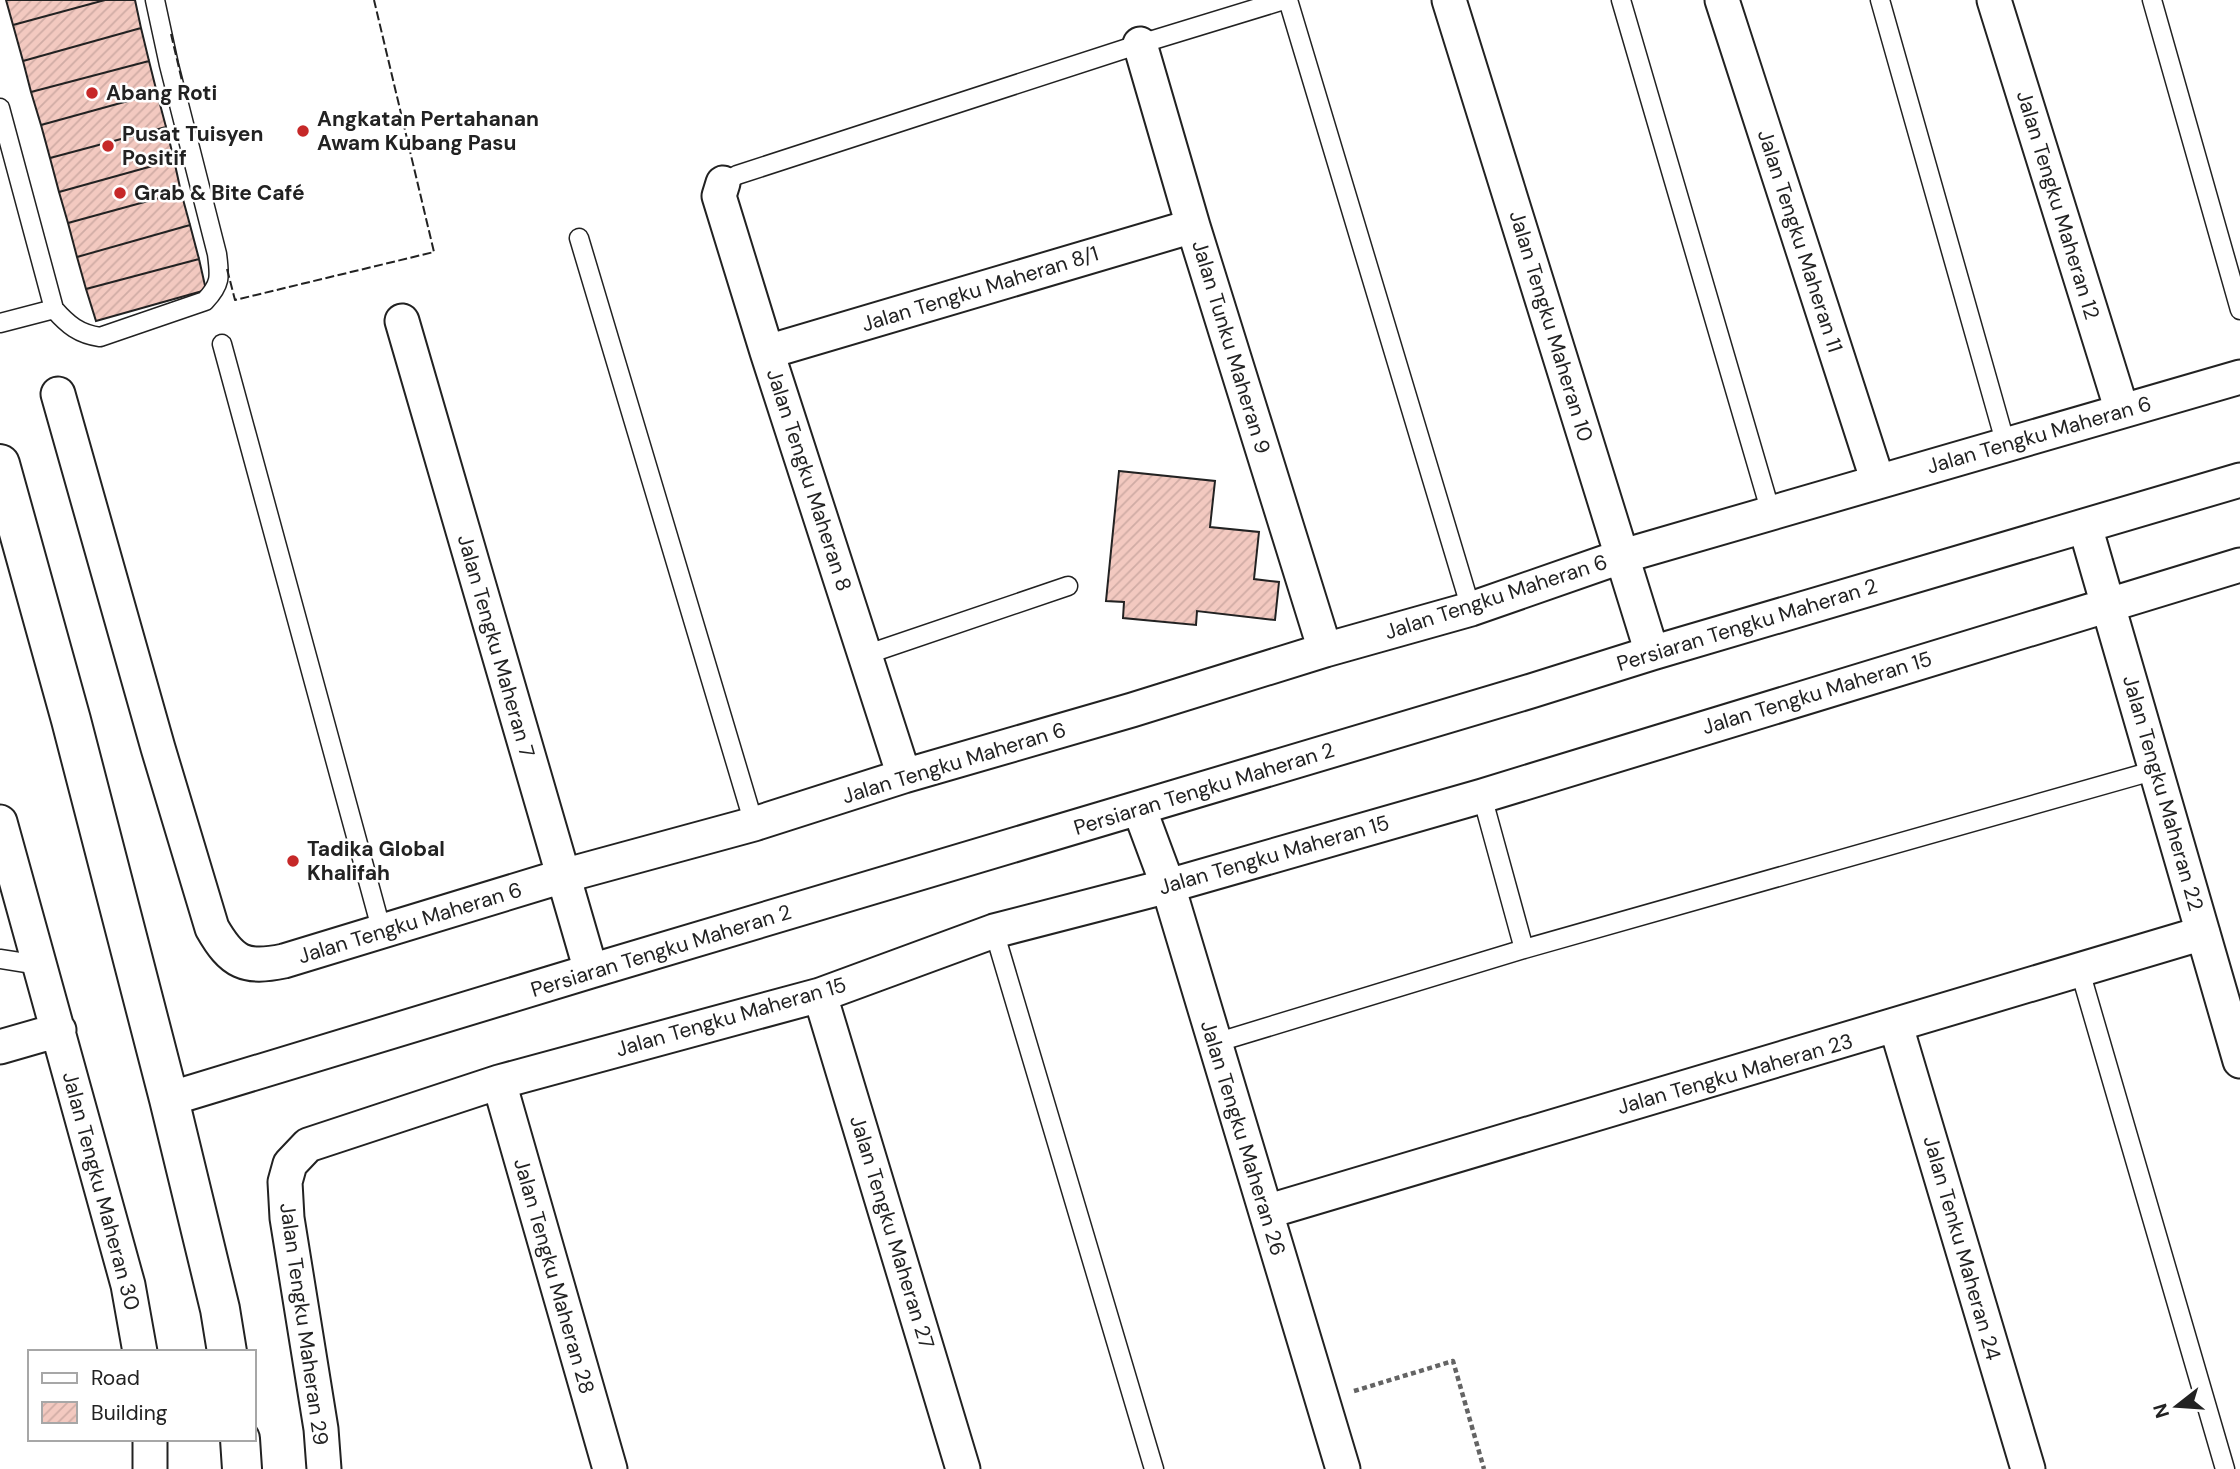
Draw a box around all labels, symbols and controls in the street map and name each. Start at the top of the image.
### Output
place label: Abang Roti [106,79,217,107]
marker: Abang Roti [84,85,100,101]
street label: Jalan Tengku Maheran 12 [2010,87,2106,323]
place label: Angkatan Pertahanan Awam Kubang Pasu [317,105,539,157]
place label: Pusat Tuisyen Positif [122,120,263,172]
marker: Angkatan Pertahanan Awam Kubang Pasu [295,123,311,139]
street label: Jalan Tengku Maheran 11 [1751,126,1849,356]
marker: Pusat Tuisyen Positif [100,138,116,154]
place label: Grab & Bite Café [134,179,305,207]
marker: Grab & Bite Café [112,185,128,201]
street label: Jalan Tengku Maheran 10 [1502,207,1600,445]
street label: Jalan Tunku Maheran 9 [1185,237,1277,457]
street label: Jalan Tengku Maheran 8/1 [858,240,1102,338]
street label: Jalan Tengku Maheran 8 [760,365,858,595]
street label: Jalan Tengku Maheran 6 [1923,389,2155,481]
street label: Jalan Tengku Maheran 7 [451,531,541,761]
street label: Jalan Tengku Maheran 6 [1381,548,1611,646]
street label: Persiaran Tengku Maheran 2 [1613,572,1881,678]
street label: Jalan Tengku Maheran 15 [1699,645,1935,741]
street label: Jalan Tengku Maheran 22 [2116,672,2210,914]
street label: Jalan Tengku Maheran 6 [839,716,1069,810]
street label: Persiaran Tengku Maheran 2 [1070,736,1338,842]
street label: Jalan Tengku Maheran 15 [1155,809,1393,901]
place label: Tadika Global Khalifah [307,835,445,887]
marker: Tadika Global Khalifah [285,853,301,869]
street label: Jalan Tengku Maheran 6 [295,876,525,970]
street label: Persiaran Tengku Maheran 2 [527,898,795,1004]
street label: Jalan Tengku Maheran 15 [612,971,850,1063]
street label: Jalan Tengku Maheran 26 [1194,1017,1292,1259]
street label: Jalan Tengku Maheran 23 [1614,1027,1856,1121]
street label: Jalan Tengku Maheran 30 [56,1068,146,1314]
street label: Jalan Tengku Maheran 27 [843,1112,941,1352]
street label: Jalan Tenku Maheran 24 [1917,1133,2008,1364]
street label: Jalan Tengku Maheran 28 [507,1155,601,1397]
street label: Jalan Tengku Maheran 29 [273,1201,335,1447]
legend [28,1350,256,1441]
text: Road [91,1364,140,1392]
north arrow [2142,1371,2212,1441]
text: Building [91,1399,168,1427]
text: N [2147,1401,2175,1421]

